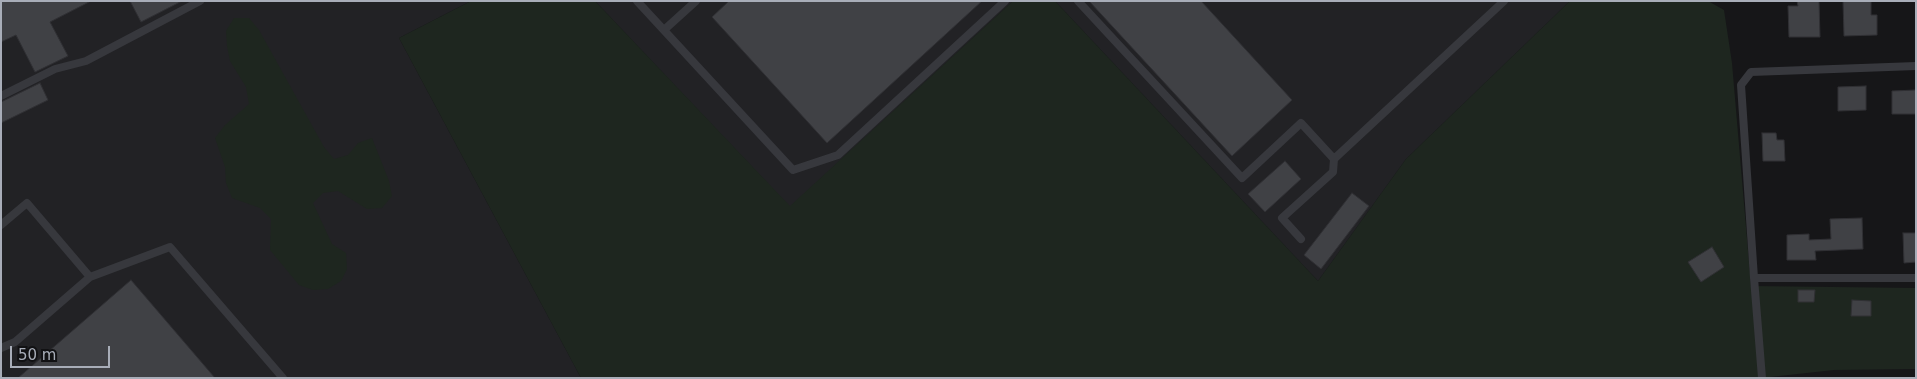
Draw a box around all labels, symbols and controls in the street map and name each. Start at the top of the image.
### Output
scale bar [12,336,112,368]
text: 50 m [18,346,56,364]

